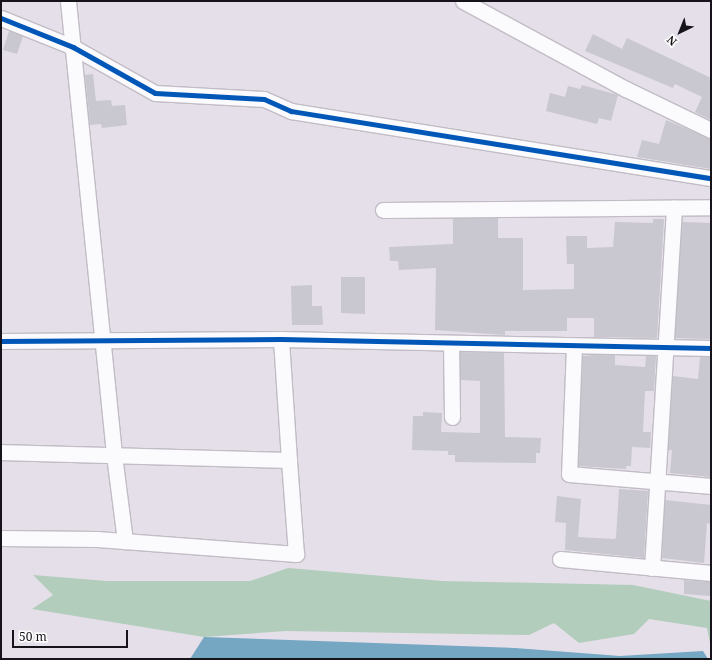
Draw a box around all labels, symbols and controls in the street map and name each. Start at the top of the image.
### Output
north arrow [660,12,700,52]
text: N [663,33,680,50]
scale bar [14,622,130,648]
text: 50 m [19,628,47,645]

